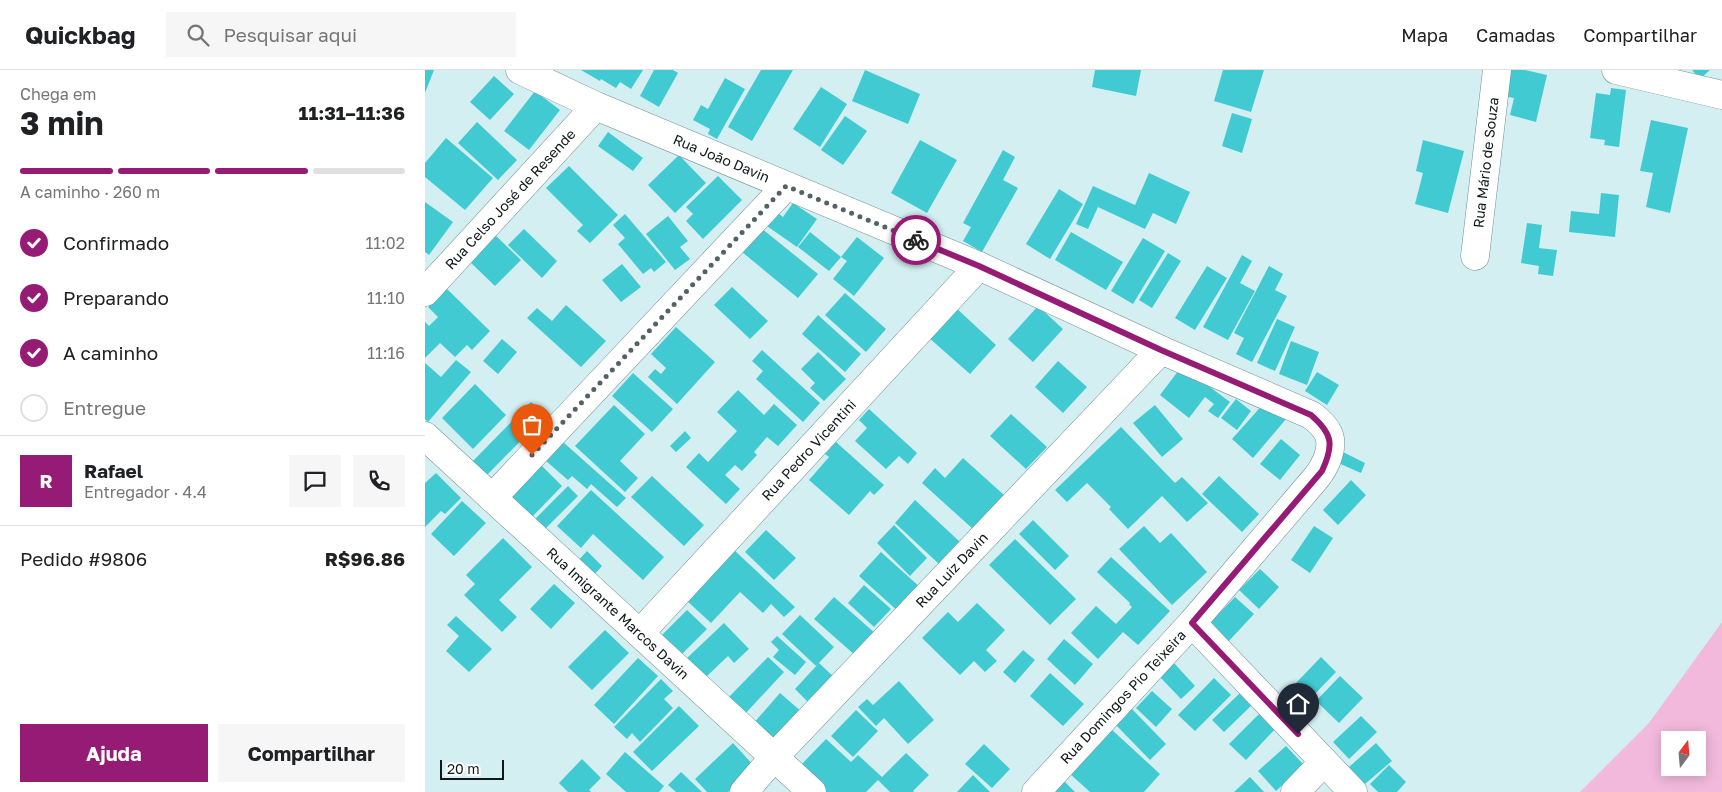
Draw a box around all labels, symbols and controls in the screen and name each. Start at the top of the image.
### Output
search box [166,12,516,57]
text: Quickbag [25,20,136,49]
icon: search [184,21,212,49]
text: Pesquisar aqui [224,23,357,46]
text: Mapa [1401,24,1448,46]
text: Camadas [1476,24,1555,46]
text: Compartilhar [1583,24,1697,46]
text: Chega em [20,84,96,104]
street label: Rua Mário de Souza [1469,96,1502,229]
text: 11:31–11:36 [299,101,405,124]
text: 3 min [20,104,104,142]
street label: Rua Celso José de Resende [441,125,579,273]
street label: Rua João Davin [671,130,772,186]
text: A caminho · 260 m [20,182,160,202]
courier [891,215,941,265]
icon: bike [902,226,930,254]
icon: check [20,229,48,257]
text: Confirmado [63,231,169,254]
text: 11:02 [365,233,405,253]
icon: check [20,284,48,312]
text: Preparando [63,286,169,309]
text: 11:10 [367,288,405,308]
icon: check [20,339,48,367]
text: A caminho [63,341,158,364]
text: 11:16 [367,343,405,363]
text: Entregue [63,396,146,419]
street label: Rua Pedro Vicentini [758,396,859,504]
pin [511,404,553,455]
icon: bag [518,411,546,439]
button: chat [289,455,341,507]
button: phone [353,455,405,507]
text: Rafael [84,459,143,482]
text: R [39,469,53,492]
text: Entregador · 4.4 [84,482,207,502]
street label: Rua Luiz Davin [912,529,991,611]
street label: Rua Imigrante Marcos Davin [543,543,693,683]
text: Pedido #9806 [20,547,147,570]
text: R$96.86 [325,547,405,570]
street label: Rua Domingos Pio Teixeira [1056,626,1189,767]
pin [1277,683,1319,734]
icon: home [1284,690,1312,718]
button: Ajuda [20,724,208,782]
button: Compartilhar [218,724,405,782]
north arrow [1661,731,1706,776]
map controls [1661,731,1706,776]
scale bar [440,757,504,780]
text: 20 m [447,760,480,777]

